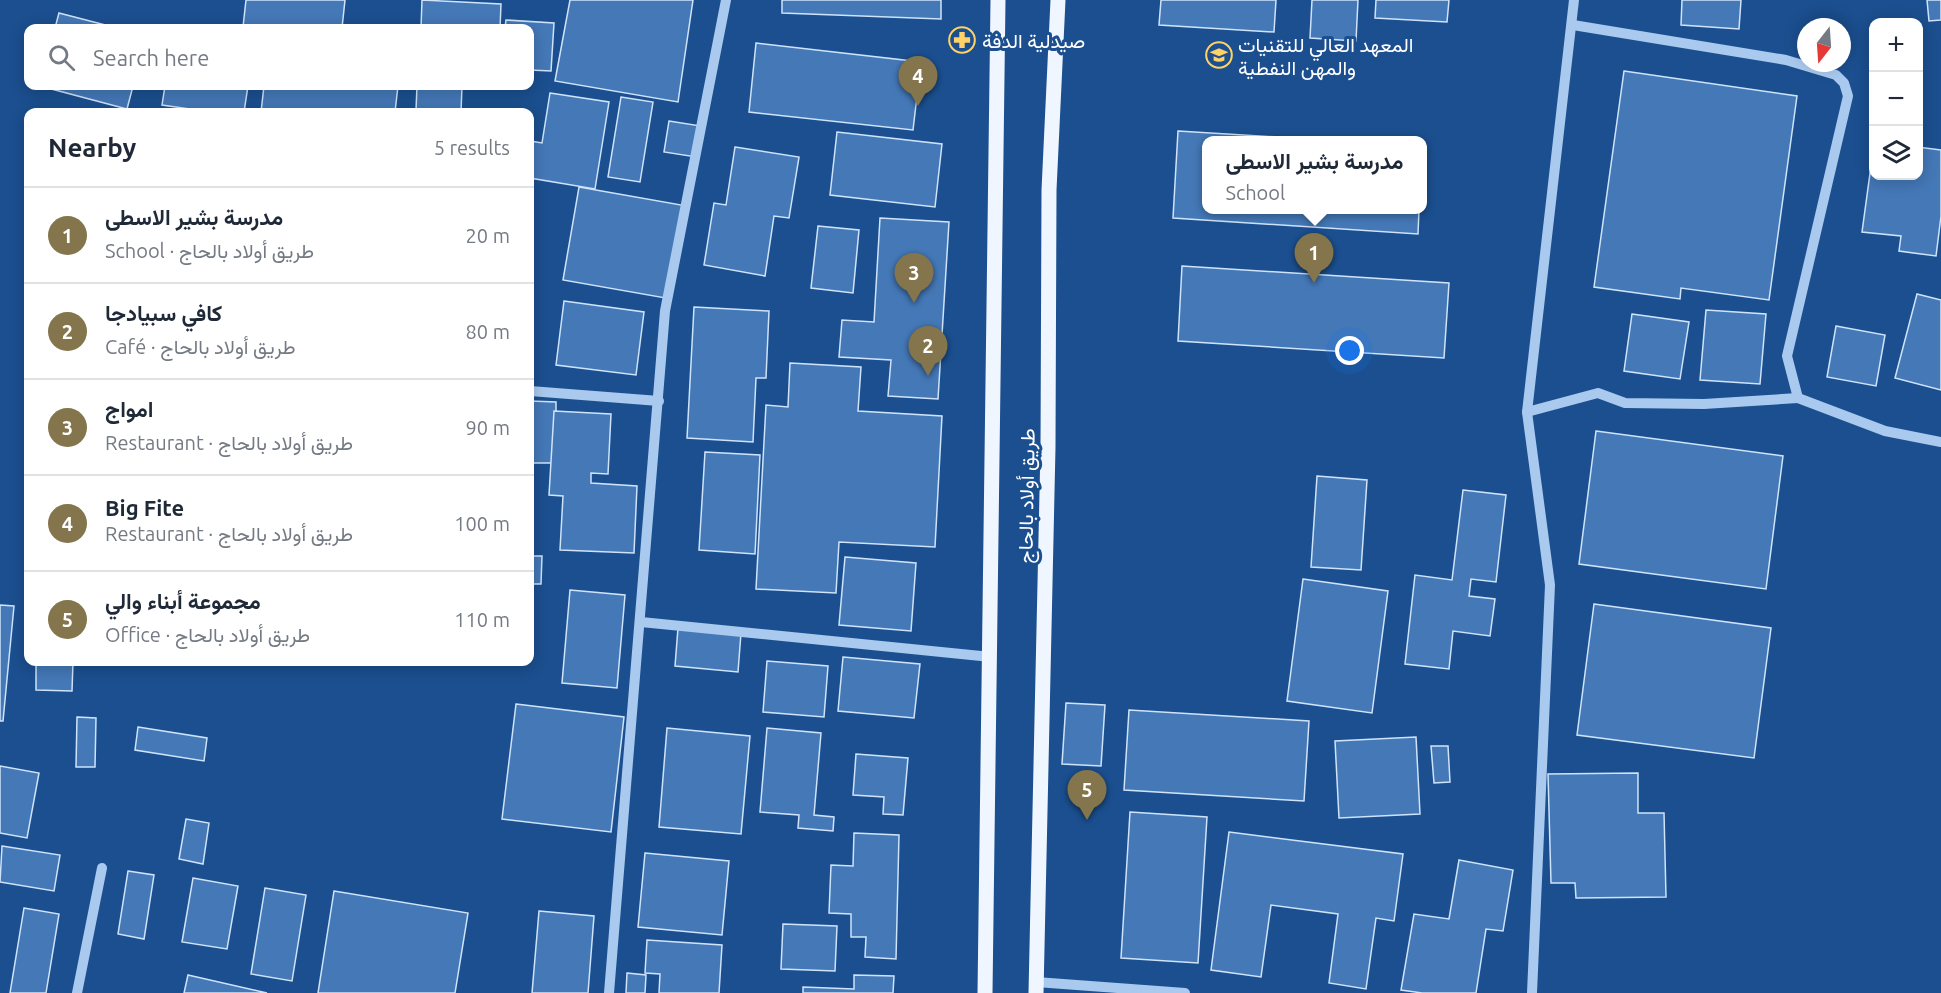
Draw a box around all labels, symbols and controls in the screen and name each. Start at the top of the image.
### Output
north arrow [1797,18,1851,72]
map controls [1869,18,1923,180]
button: + [1869,18,1923,72]
search box [24,24,534,90]
pharmacy icon: صيدلية الدفة [947,25,977,55]
place label: صيدلية الدفة [982,29,1085,53]
place label: المعهد العالي للتقنيات والمهن النفطية [1238,33,1413,81]
school or university icon: المعهد العالي للتقنيات والمهن النفطية [1204,40,1234,70]
icon: search [45,41,78,74]
text: Search here [93,45,209,70]
pin: 4 [898,57,938,106]
button: − [1869,72,1923,126]
button: layers [1869,126,1923,180]
text: Nearby [48,133,136,162]
text: 5 results [434,136,510,159]
popup [1202,136,1427,214]
text: مدرسة بشير الاسطى [1225,148,1404,173]
text: School [1225,181,1285,204]
text: مدرسة بشير الاسطى [105,204,283,229]
text: 1 [62,224,73,247]
text: 20 m [466,224,510,247]
pin: 1 [1294,234,1334,283]
text: School · طريق أولاد بالحاج [105,239,314,262]
pin: 3 [894,254,934,303]
text: كافي سبيادجا [105,300,222,325]
text: 2 [62,320,73,343]
text: 80 m [466,320,510,343]
pin: 2 [908,326,948,376]
text: Café · طريق أولاد بالحاج [105,335,295,358]
your location [1335,336,1364,365]
text: امواج [105,396,153,421]
text: 3 [62,416,73,439]
text: 90 m [466,416,510,439]
street label: طريق أولاد بالحاج [1013,428,1042,564]
text: Restaurant · طريق أولاد بالحاج [105,431,353,454]
text: Big Fite [105,495,184,520]
text: 4 [62,512,73,535]
text: 100 m [454,512,510,535]
text: Restaurant · طريق أولاد بالحاج [105,522,353,545]
text: مجموعة أبناء والي [105,588,261,613]
text: 5 [62,608,73,631]
text: 110 m [454,608,510,631]
text: Office · طريق أولاد بالحاج [105,623,310,646]
pin: 5 [1068,770,1106,820]

